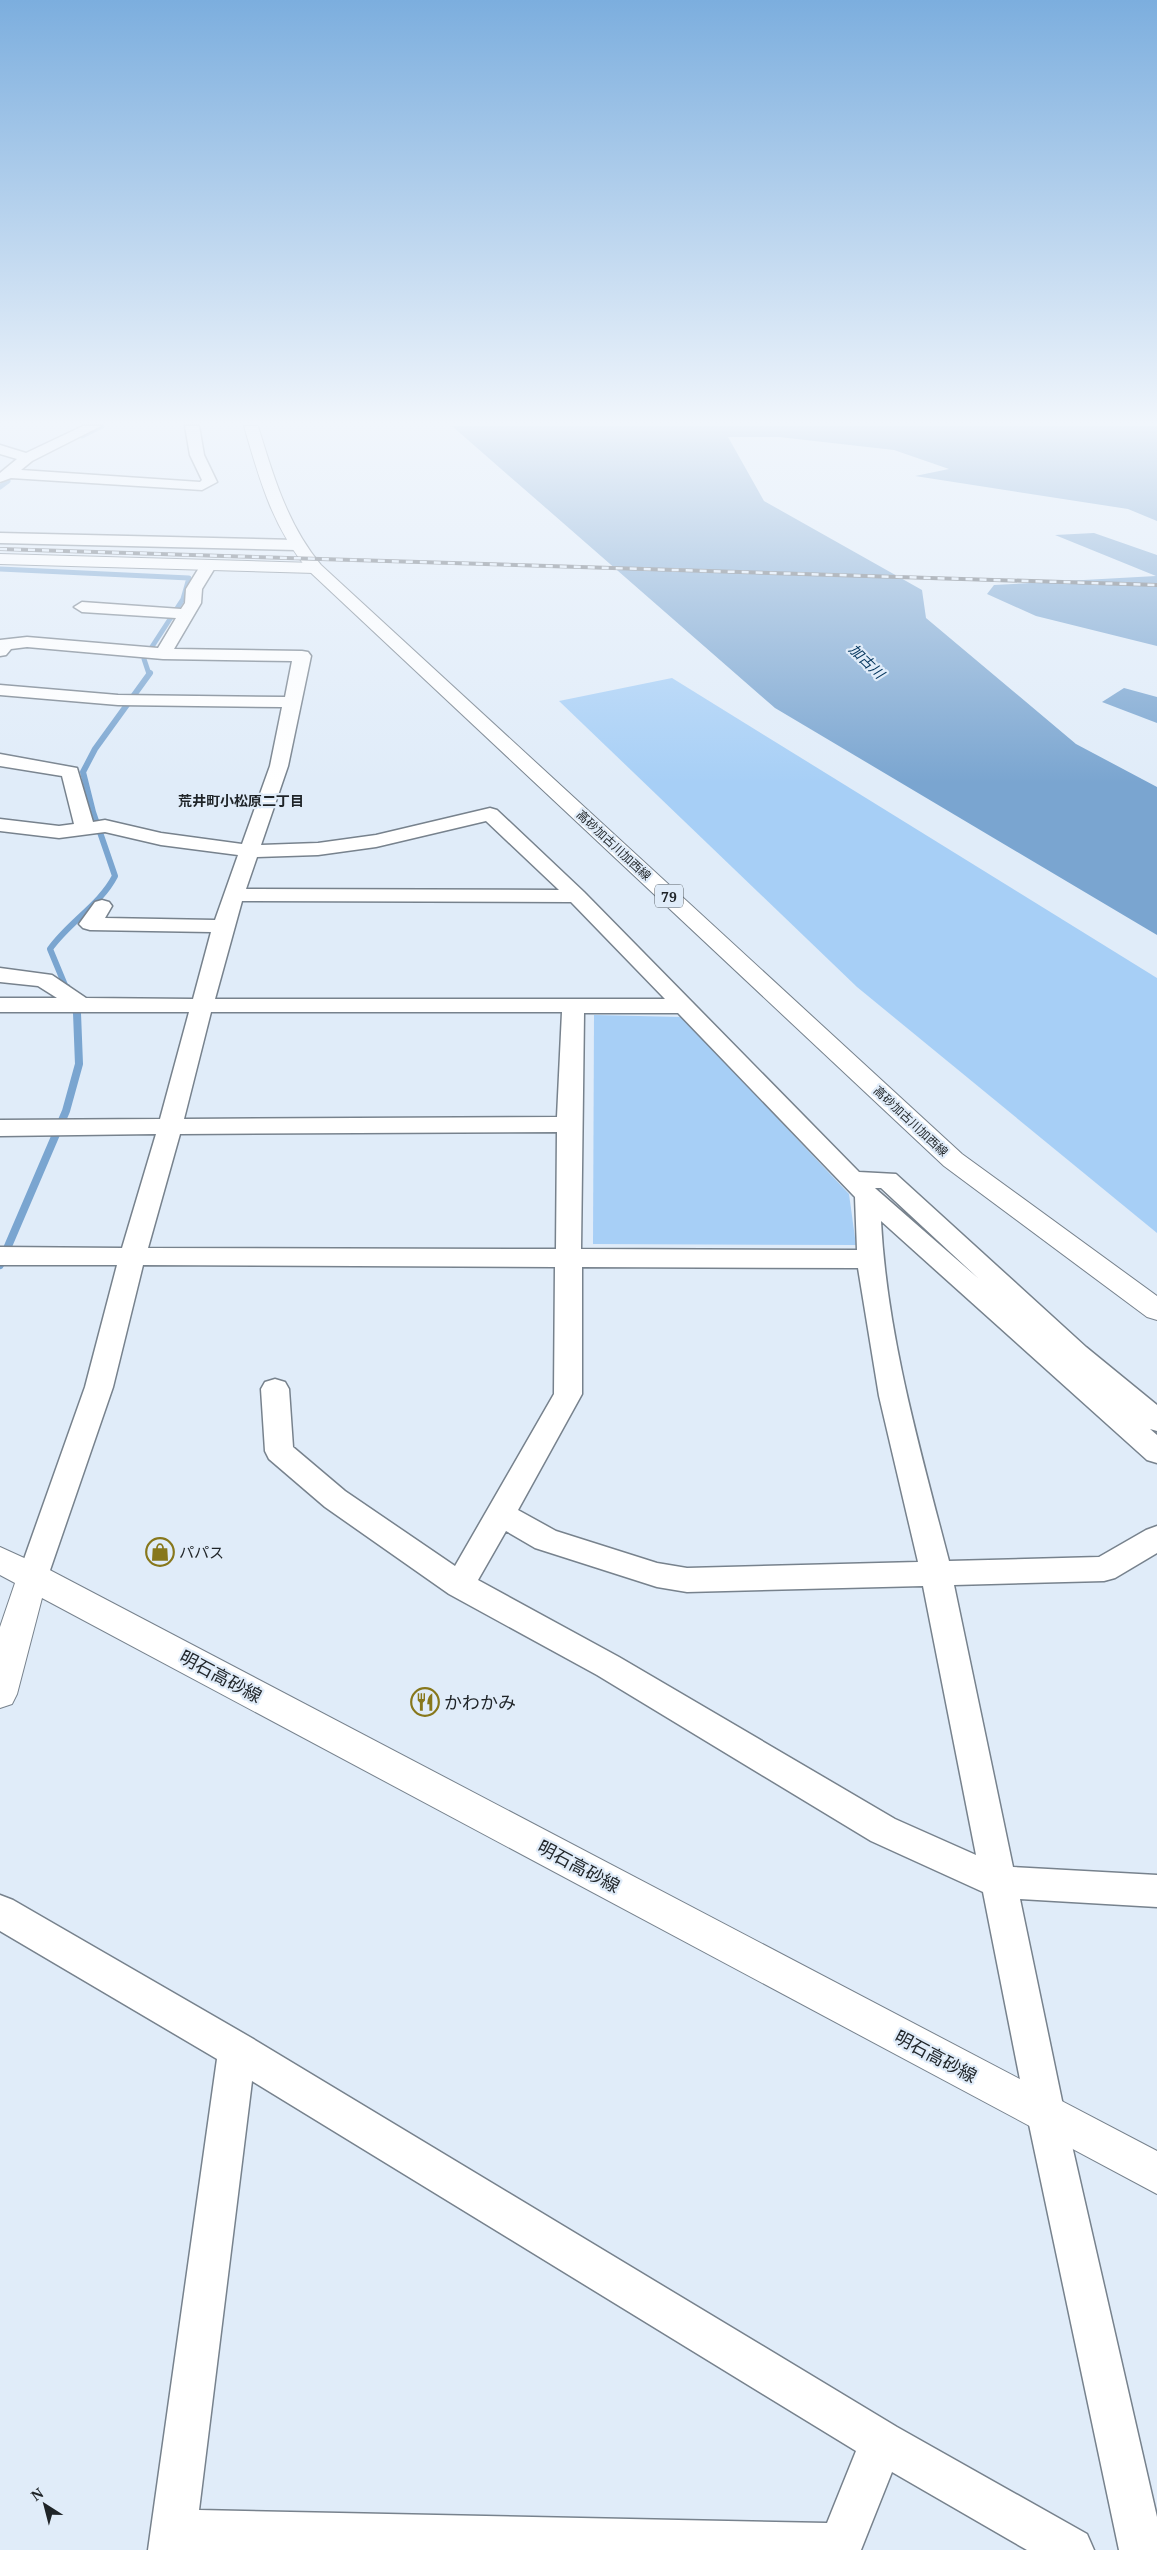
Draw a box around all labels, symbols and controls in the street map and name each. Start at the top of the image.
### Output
water label: 加古川 [845,640,890,684]
district label: 荒井町小松原二丁目 [178,791,304,810]
street label: 高砂加古川加西線 [573,806,655,884]
road number: 79 [655,884,683,908]
street label: 高砂加古川加西線 [870,1082,952,1160]
shop icon: パパス [145,1537,175,1567]
place label: パパス [179,1542,224,1562]
street label: 明石高砂線 [176,1644,266,1708]
restaurant icon: かわかみ [410,1687,440,1717]
place label: かわかみ [444,1690,516,1714]
street label: 明石高砂線 [534,1834,624,1898]
street label: 明石高砂線 [891,2024,981,2088]
north arrow [20,2480,70,2530]
text: N [27,2483,47,2505]

